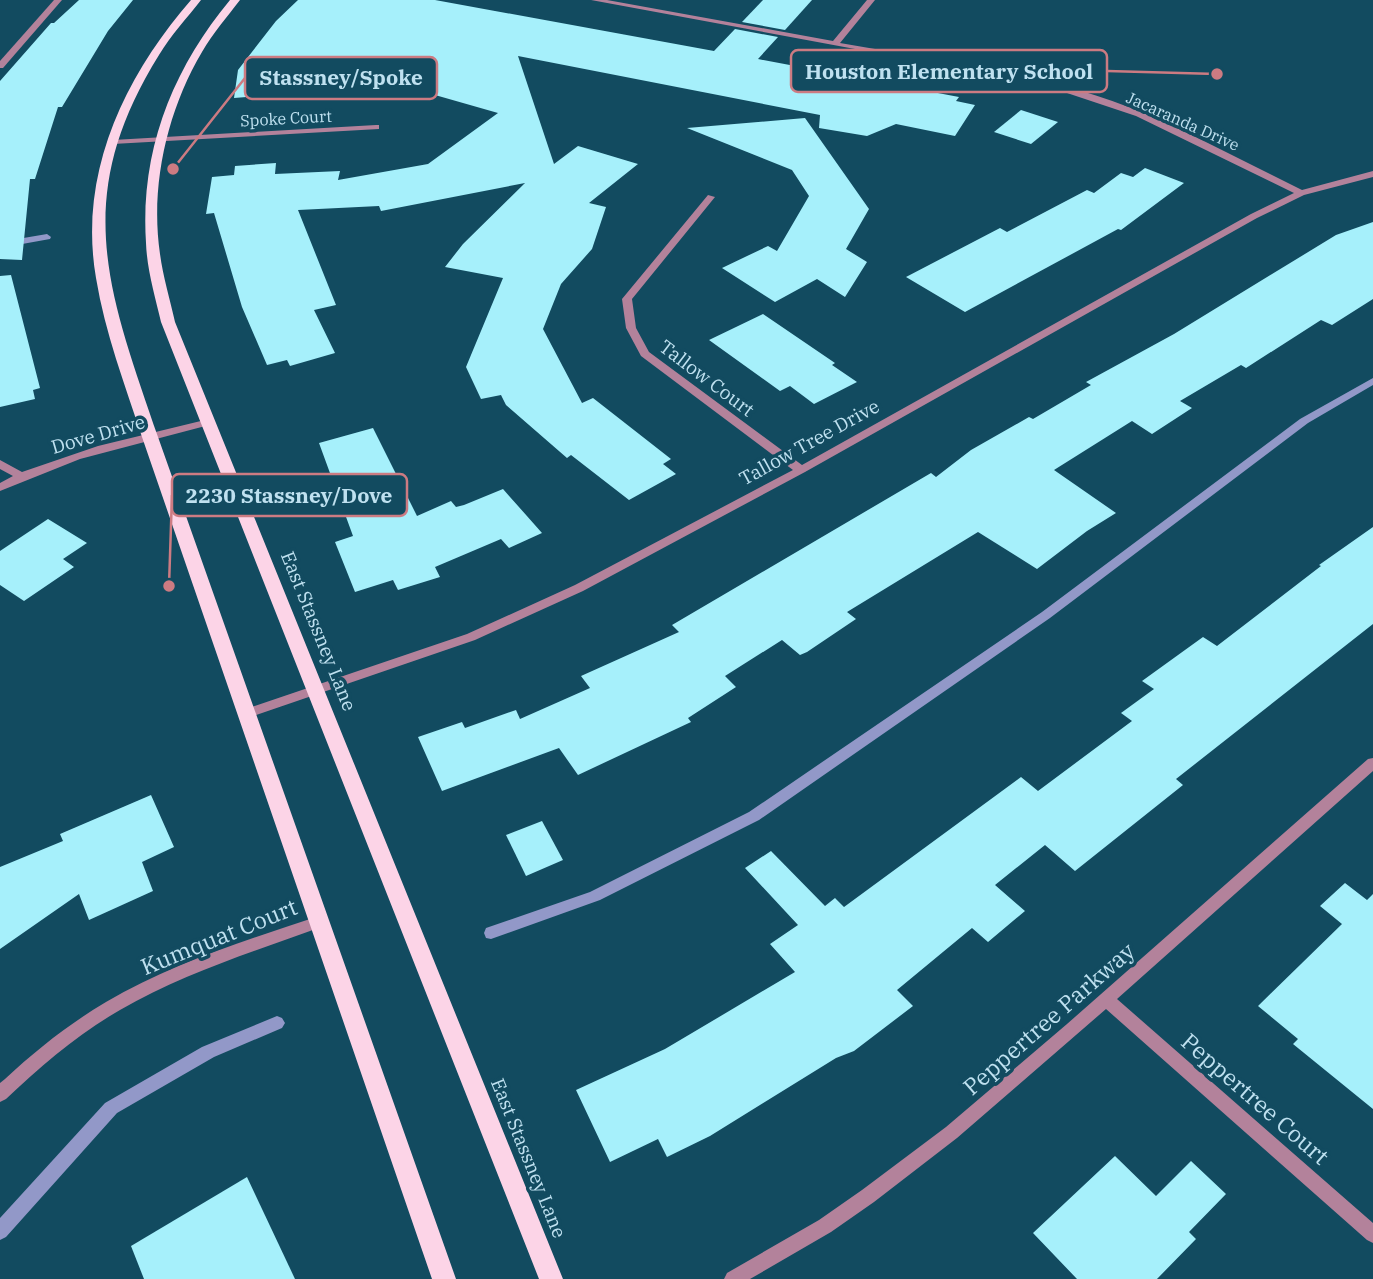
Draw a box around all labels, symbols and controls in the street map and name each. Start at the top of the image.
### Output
callout: Houston Elementary School [791,50,1107,92]
callout: Stassney/Spoke [245,57,437,99]
text: Houston Elementary School [805,57,1093,85]
text: Stassney/Spoke [259,63,423,91]
street label: Jacaranda Drive [1123,87,1243,155]
street label: Spoke Court [240,106,333,130]
street label: Tallow Court [655,334,760,422]
street label: Tallow Tree Drive [735,394,883,490]
street label: Dove Drive [48,409,148,459]
callout: 2230 Stassney/Dove [172,474,407,516]
text: 2230 Stassney/Dove [186,481,393,509]
street label: East Stassney Lane [276,548,362,714]
street label: Kumquat Court [136,891,301,981]
street label: Peppertree Parkway [956,935,1141,1101]
street label: Peppertree Court [1176,1026,1336,1171]
street label: East Stassney Lane [486,1075,572,1241]

